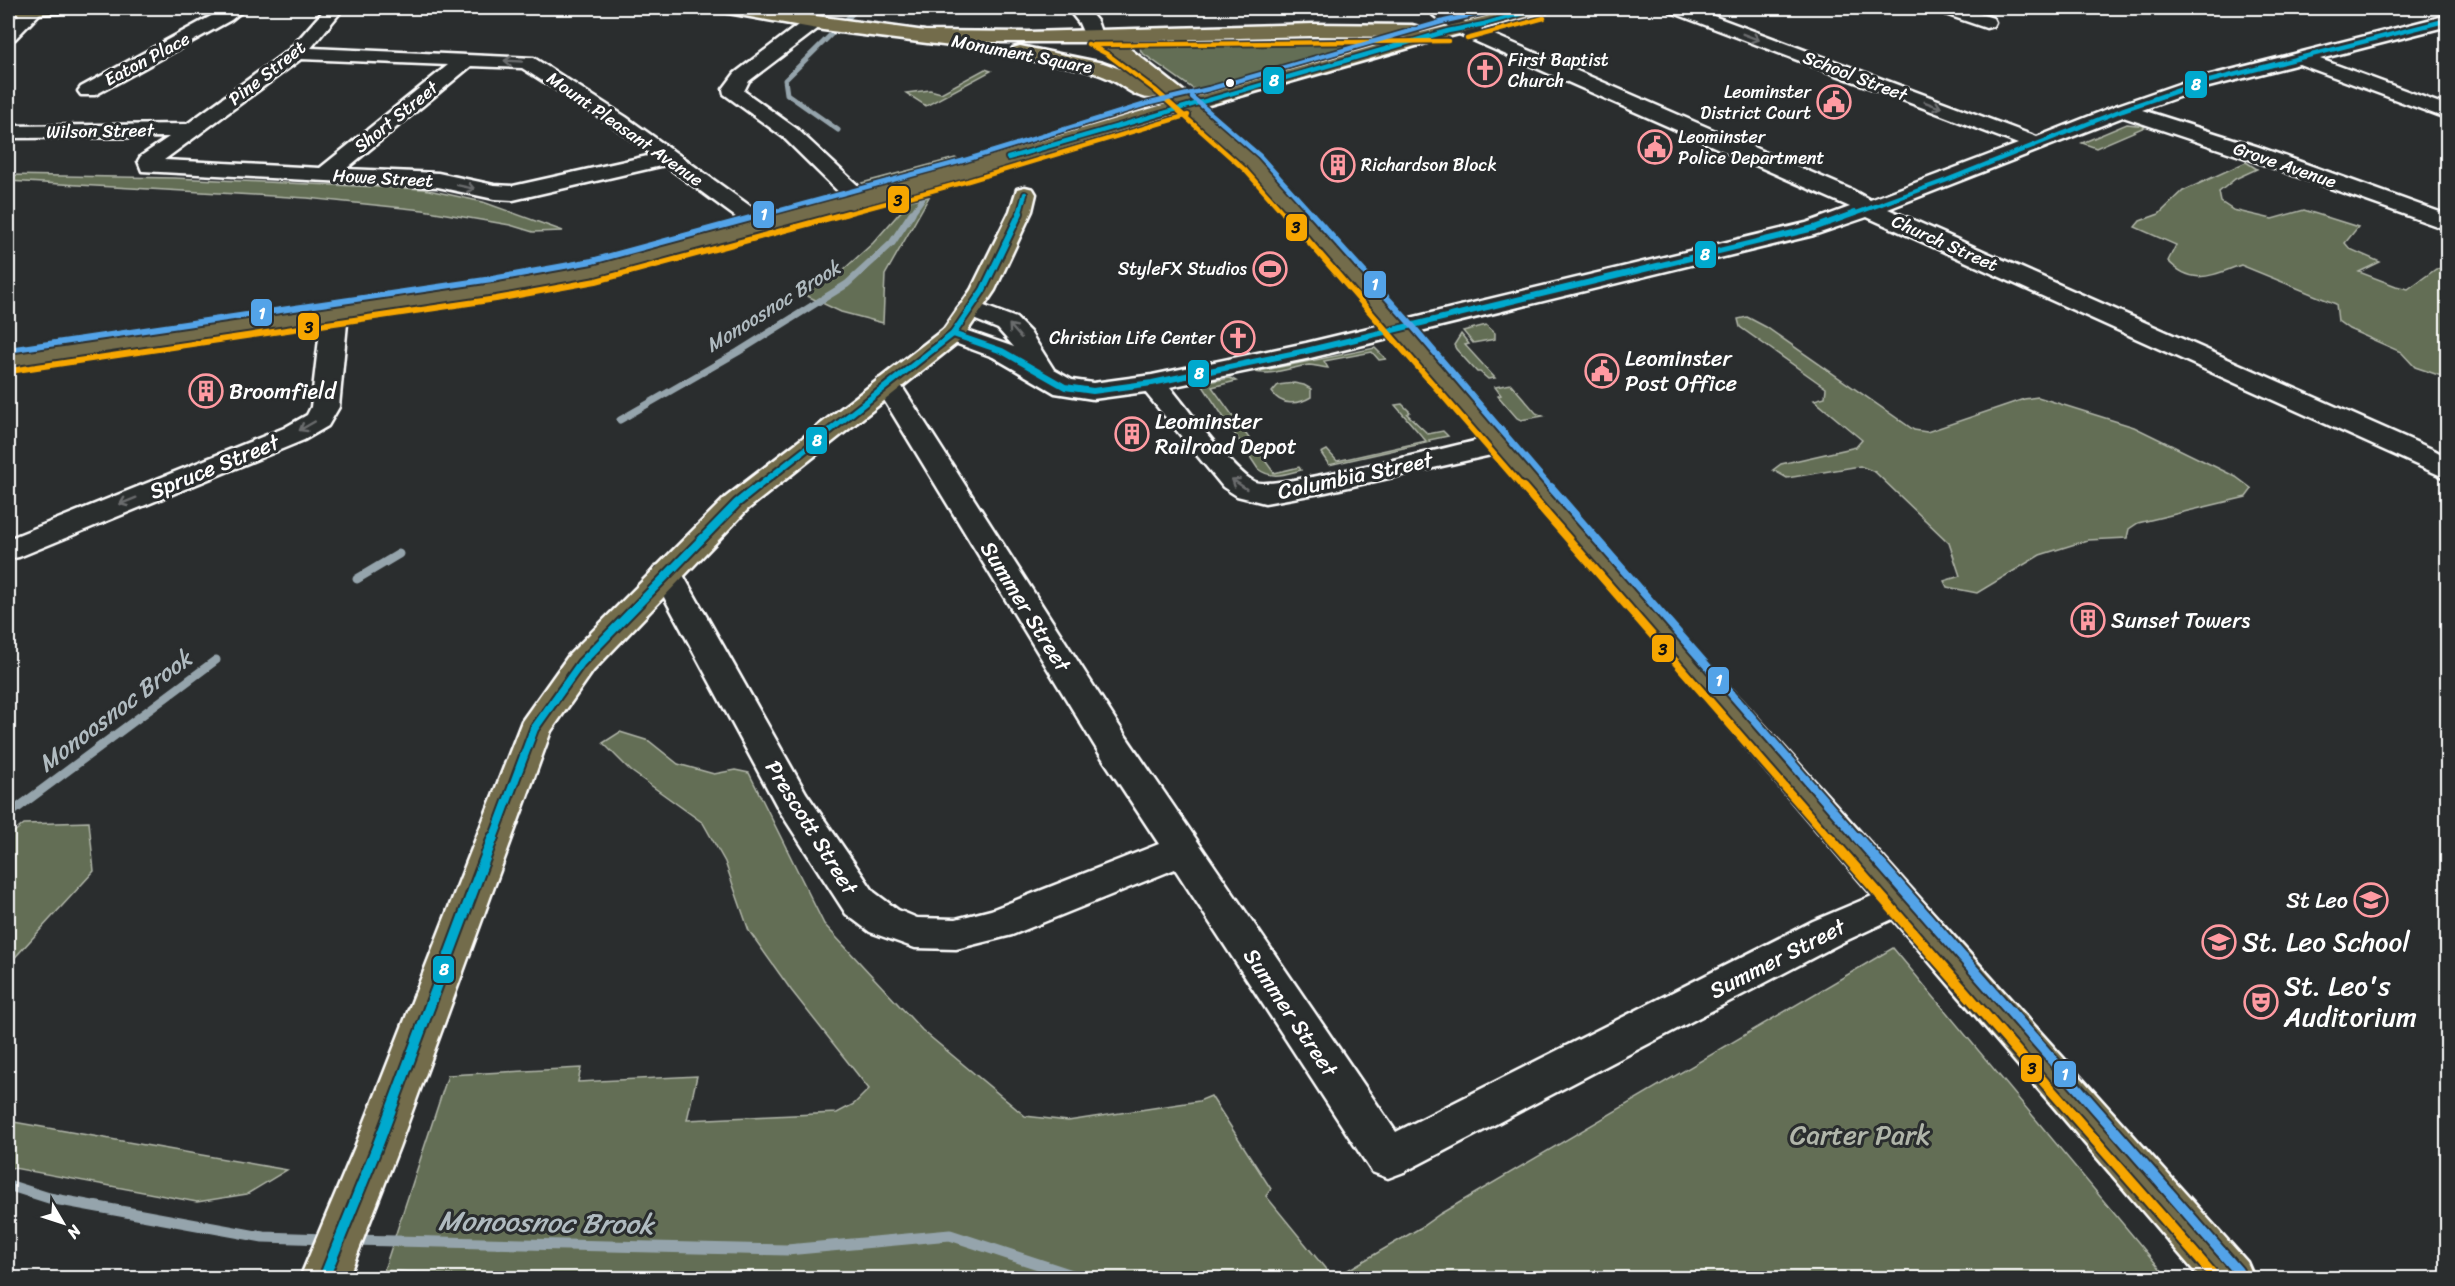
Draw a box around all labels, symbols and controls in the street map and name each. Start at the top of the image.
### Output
street label: Eaton Place [98,23,196,95]
street label: Monument Square [949,25,1095,83]
street label: Pine Street [221,32,313,114]
one-way arrow [1741,32,1760,43]
street label: School Street [1798,41,1913,111]
place label: First Baptist Church [1508,44,1609,97]
church icon: First Baptist Church [1467,52,1503,88]
one-way arrow [503,56,523,67]
street label: Mount Pleasant Avenue [540,63,710,195]
line badge: 8 [1262,66,1285,95]
text: 8 [1268,66,1279,95]
line badge: 8 [2184,70,2208,99]
text: 8 [2190,70,2201,99]
street label: Short Street [346,72,446,161]
place label: Leominster District Court [1700,76,1813,129]
unlabelled marker [1224,77,1236,89]
public building icon: Leominster District Court [1816,84,1852,120]
one-way arrow [1923,101,1942,112]
street label: Wilson Street [46,114,155,148]
place label: Leominster Police Department [1678,121,1825,174]
public building icon: Leominster Police Department [1637,129,1673,165]
street label: Grove Avenue [2229,132,2341,198]
building icon: Richardson Block [1320,147,1356,183]
place label: Richardson Block [1361,149,1497,181]
street label: Howe Street [332,159,434,197]
one-way arrow [456,182,475,193]
line badge: 3 [887,185,910,214]
text: 3 [893,186,903,215]
line badge: 1 [752,200,775,229]
text: 1 [761,200,768,229]
street label: Church Street [1887,205,2004,281]
line badge: 3 [1285,213,1308,242]
text: 3 [1291,213,1301,242]
line badge: 8 [1694,240,1717,269]
text: 8 [1699,240,1710,269]
water label: Monoosnoc Brook [699,250,849,362]
sports icon: StyleFX Studios [1252,251,1288,287]
place label: StyleFX Studios [1118,253,1248,285]
line badge: 1 [1363,270,1387,299]
text: 1 [1372,270,1379,299]
line badge: 1 [250,298,273,327]
text: 1 [259,299,266,328]
line badge: 3 [297,312,320,341]
text: 3 [304,313,314,342]
church icon: Christian Life Center [1220,320,1256,356]
place label: Christian Life Center [1049,322,1217,354]
one-way arrow [1008,324,1022,339]
place label: Leominster Post Office [1625,339,1737,403]
public building icon: Leominster Post Office [1584,353,1620,389]
line badge: 8 [1187,359,1210,388]
text: 8 [1193,359,1204,388]
place label: Broomfield [229,372,337,411]
building icon: Broomfield [188,373,224,409]
place label: Leominster Railroad Depot [1155,402,1297,466]
building icon: Leominster Railroad Depot [1114,416,1150,452]
one-way arrow [299,421,317,432]
street label: Spruce Street [143,422,286,510]
line badge: 8 [805,426,828,455]
text: 8 [811,426,822,455]
street label: Columbia Street [1274,440,1437,511]
one-way arrow [1231,478,1247,490]
one-way arrow [119,496,138,507]
street label: Summer Street [970,533,1082,681]
place label: Sunset Towers [2111,601,2250,640]
building icon: Sunset Towers [2070,602,2106,638]
line badge: 3 [1651,634,1675,663]
text: 3 [1658,635,1668,664]
water label: Monoosnoc Brook [28,638,203,783]
line badge: 1 [1707,666,1730,695]
text: 1 [1716,666,1723,695]
street label: Prescott Street [754,752,869,903]
place label: St Leo [2286,881,2348,920]
school or university icon: St Leo [2353,882,2389,918]
street label: Summer Street [1702,907,1853,1010]
place label: St. Leo School [2242,918,2411,966]
school or university icon: St. Leo School [2201,924,2237,960]
street label: Summer Street [1233,940,1349,1086]
line badge: 8 [432,955,455,984]
text: 8 [438,955,449,984]
place label: St. Leo's Auditorium [2283,962,2417,1041]
theatre icon: St. Leo's Auditorium [2243,984,2279,1020]
line badge: 3 [2020,1054,2043,1083]
text: 3 [2027,1054,2037,1083]
line badge: 1 [2053,1060,2077,1088]
text: 1 [2062,1060,2069,1089]
park label: Carter Park [1790,1111,1931,1159]
north arrow [33,1193,93,1253]
water label: Monoosnoc Brook [438,1196,656,1249]
text: N [59,1218,90,1246]

